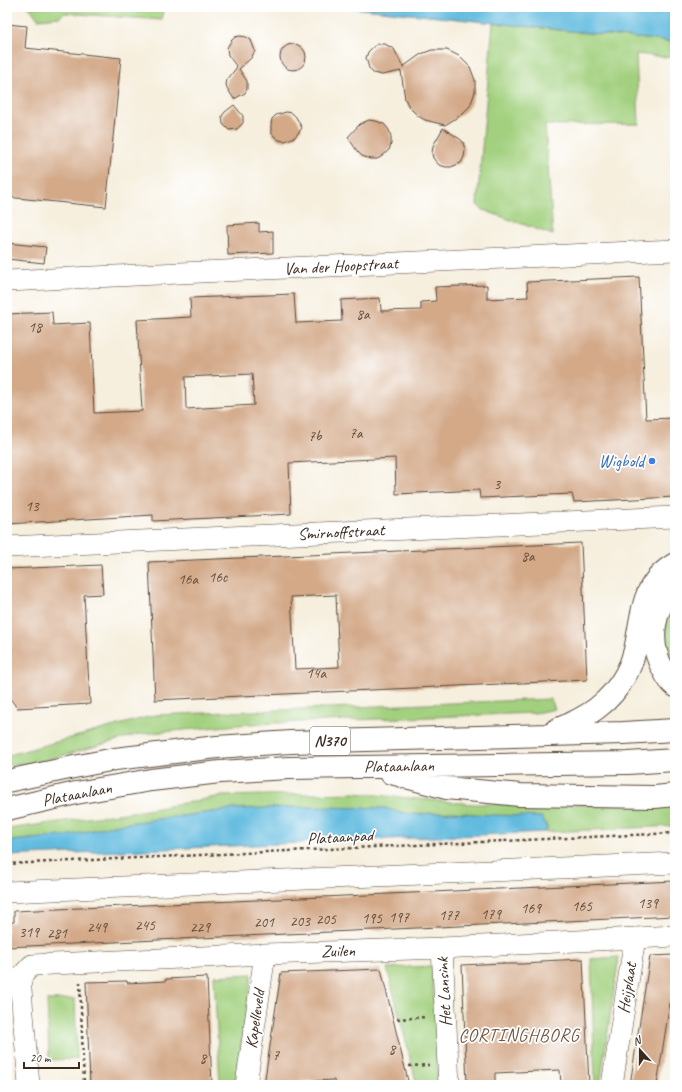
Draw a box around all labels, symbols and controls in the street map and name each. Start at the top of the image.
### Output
street label: Van der Hoopstraat [283,252,401,279]
house number: 8a [356,305,371,324]
house number: 18 [28,318,43,337]
house number: 7a [349,424,364,443]
house number: 7b [308,427,323,446]
place label: Wigbold [599,451,646,472]
marker: Wigbold [647,456,657,466]
house number: 3 [494,475,502,494]
house number: 13 [25,497,40,516]
street label: Smirnoffstraat [297,519,387,545]
house number: 8a [521,547,536,566]
house number: 16c [209,568,228,587]
house number: 16a [178,570,199,589]
house number: 14a [306,664,327,683]
road number: N370 [310,727,350,755]
street label: Plataanlaan [364,755,435,777]
street label: Plataanlaan [41,777,114,811]
street label: Plataanpad [307,825,377,849]
house number: 139 [638,894,659,913]
house number: 165 [572,897,593,916]
house number: 169 [521,899,542,918]
house number: 179 [481,905,502,924]
house number: 177 [439,906,460,925]
house number: 197 [389,908,410,927]
house number: 195 [362,909,383,928]
house number: 205 [316,910,337,929]
house number: 203 [290,912,311,931]
house number: 201 [254,913,275,932]
house number: 245 [135,916,156,935]
house number: 249 [87,918,108,937]
house number: 229 [190,918,211,937]
house number: 319 [19,923,40,942]
house number: 281 [47,924,68,943]
street label: Zuilen [321,940,356,962]
street label: Het Lansink [432,955,456,1027]
street label: Heijplaat [613,959,642,1015]
street label: Kapelleveld [240,986,270,1050]
district label: CORTINGHBORG [459,1024,581,1046]
north arrow [620,1030,660,1070]
text: N [631,1032,644,1048]
house number: 8 [389,1040,397,1059]
scale bar [24,1044,79,1070]
house number: 7 [273,1046,281,1065]
house number: 8 [200,1049,208,1068]
text: 20 m [30,1050,52,1066]

